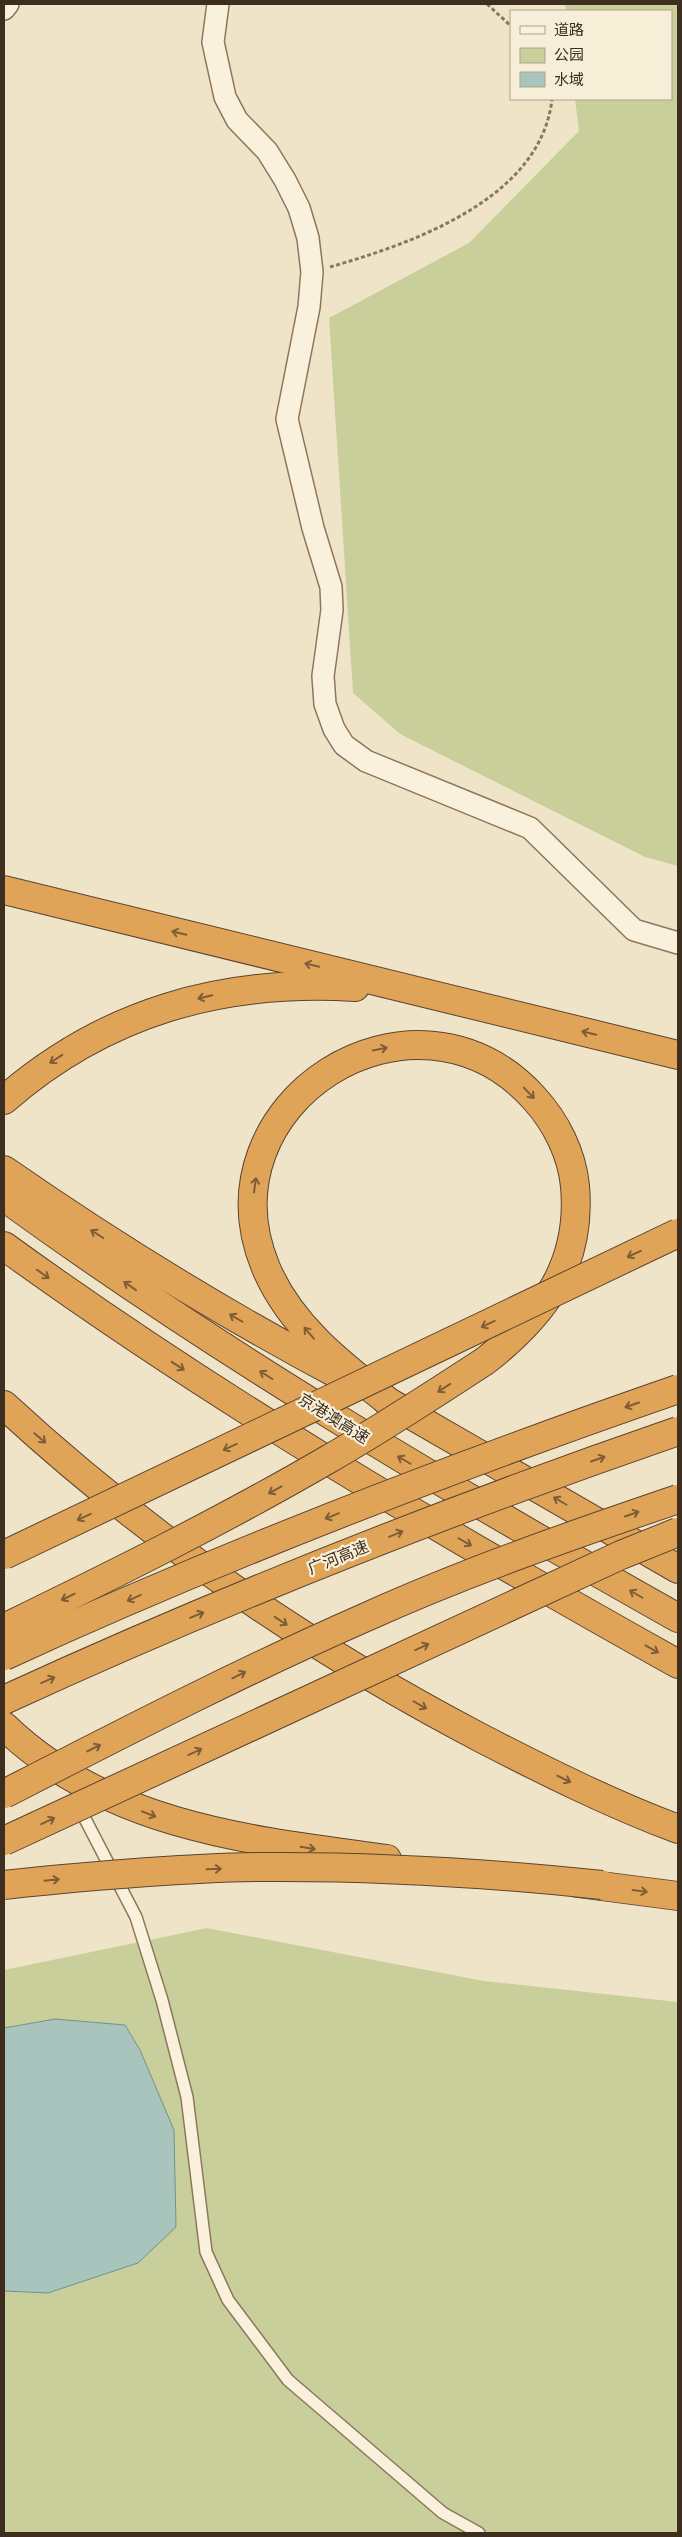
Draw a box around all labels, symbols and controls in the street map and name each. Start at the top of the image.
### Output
legend [510,10,672,100]
text: 道路 [554,19,584,39]
text: 公园 [554,44,584,64]
text: 水域 [554,69,584,89]
one-way arrow [171,927,187,937]
one-way arrow [304,960,320,969]
one-way arrow [197,992,213,1002]
one-way arrow [581,1028,597,1037]
one-way arrow [372,1044,388,1053]
one-way arrow [49,1054,63,1064]
one-way arrow [523,1087,536,1099]
one-way arrow [251,1178,261,1194]
one-way arrow [90,1228,104,1239]
one-way arrow [627,1250,642,1260]
one-way arrow [36,1269,49,1280]
one-way arrow [123,1281,137,1291]
one-way arrow [229,1313,243,1323]
one-way arrow [480,1320,495,1330]
one-way arrow [304,1326,315,1339]
one-way arrow [170,1361,184,1371]
one-way arrow [259,1370,273,1380]
one-way arrow [437,1383,451,1393]
street label: 京港澳高速 [294,1387,374,1449]
one-way arrow [624,1400,640,1410]
one-way arrow [33,1432,46,1443]
one-way arrow [223,1443,238,1452]
one-way arrow [398,1454,412,1464]
one-way arrow [589,1454,605,1463]
one-way arrow [268,1485,282,1495]
one-way arrow [554,1495,568,1505]
one-way arrow [624,1509,640,1519]
one-way arrow [76,1512,91,1522]
one-way arrow [325,1513,340,1522]
one-way arrow [388,1529,403,1538]
street label: 广河高速 [304,1535,372,1579]
one-way arrow [458,1537,473,1547]
one-way arrow [629,1588,644,1598]
one-way arrow [61,1592,76,1602]
one-way arrow [127,1594,142,1604]
one-way arrow [189,1609,204,1619]
one-way arrow [273,1616,287,1626]
one-way arrow [414,1642,429,1651]
one-way arrow [644,1645,658,1655]
one-way arrow [231,1670,246,1679]
one-way arrow [40,1674,55,1684]
one-way arrow [412,1700,427,1710]
one-way arrow [86,1743,101,1752]
one-way arrow [187,1747,202,1757]
one-way arrow [556,1775,571,1785]
one-way arrow [142,1810,157,1819]
one-way arrow [40,1815,55,1825]
one-way arrow [300,1843,316,1853]
one-way arrow [206,1864,222,1873]
one-way arrow [44,1875,60,1885]
one-way arrow [632,1886,648,1896]

